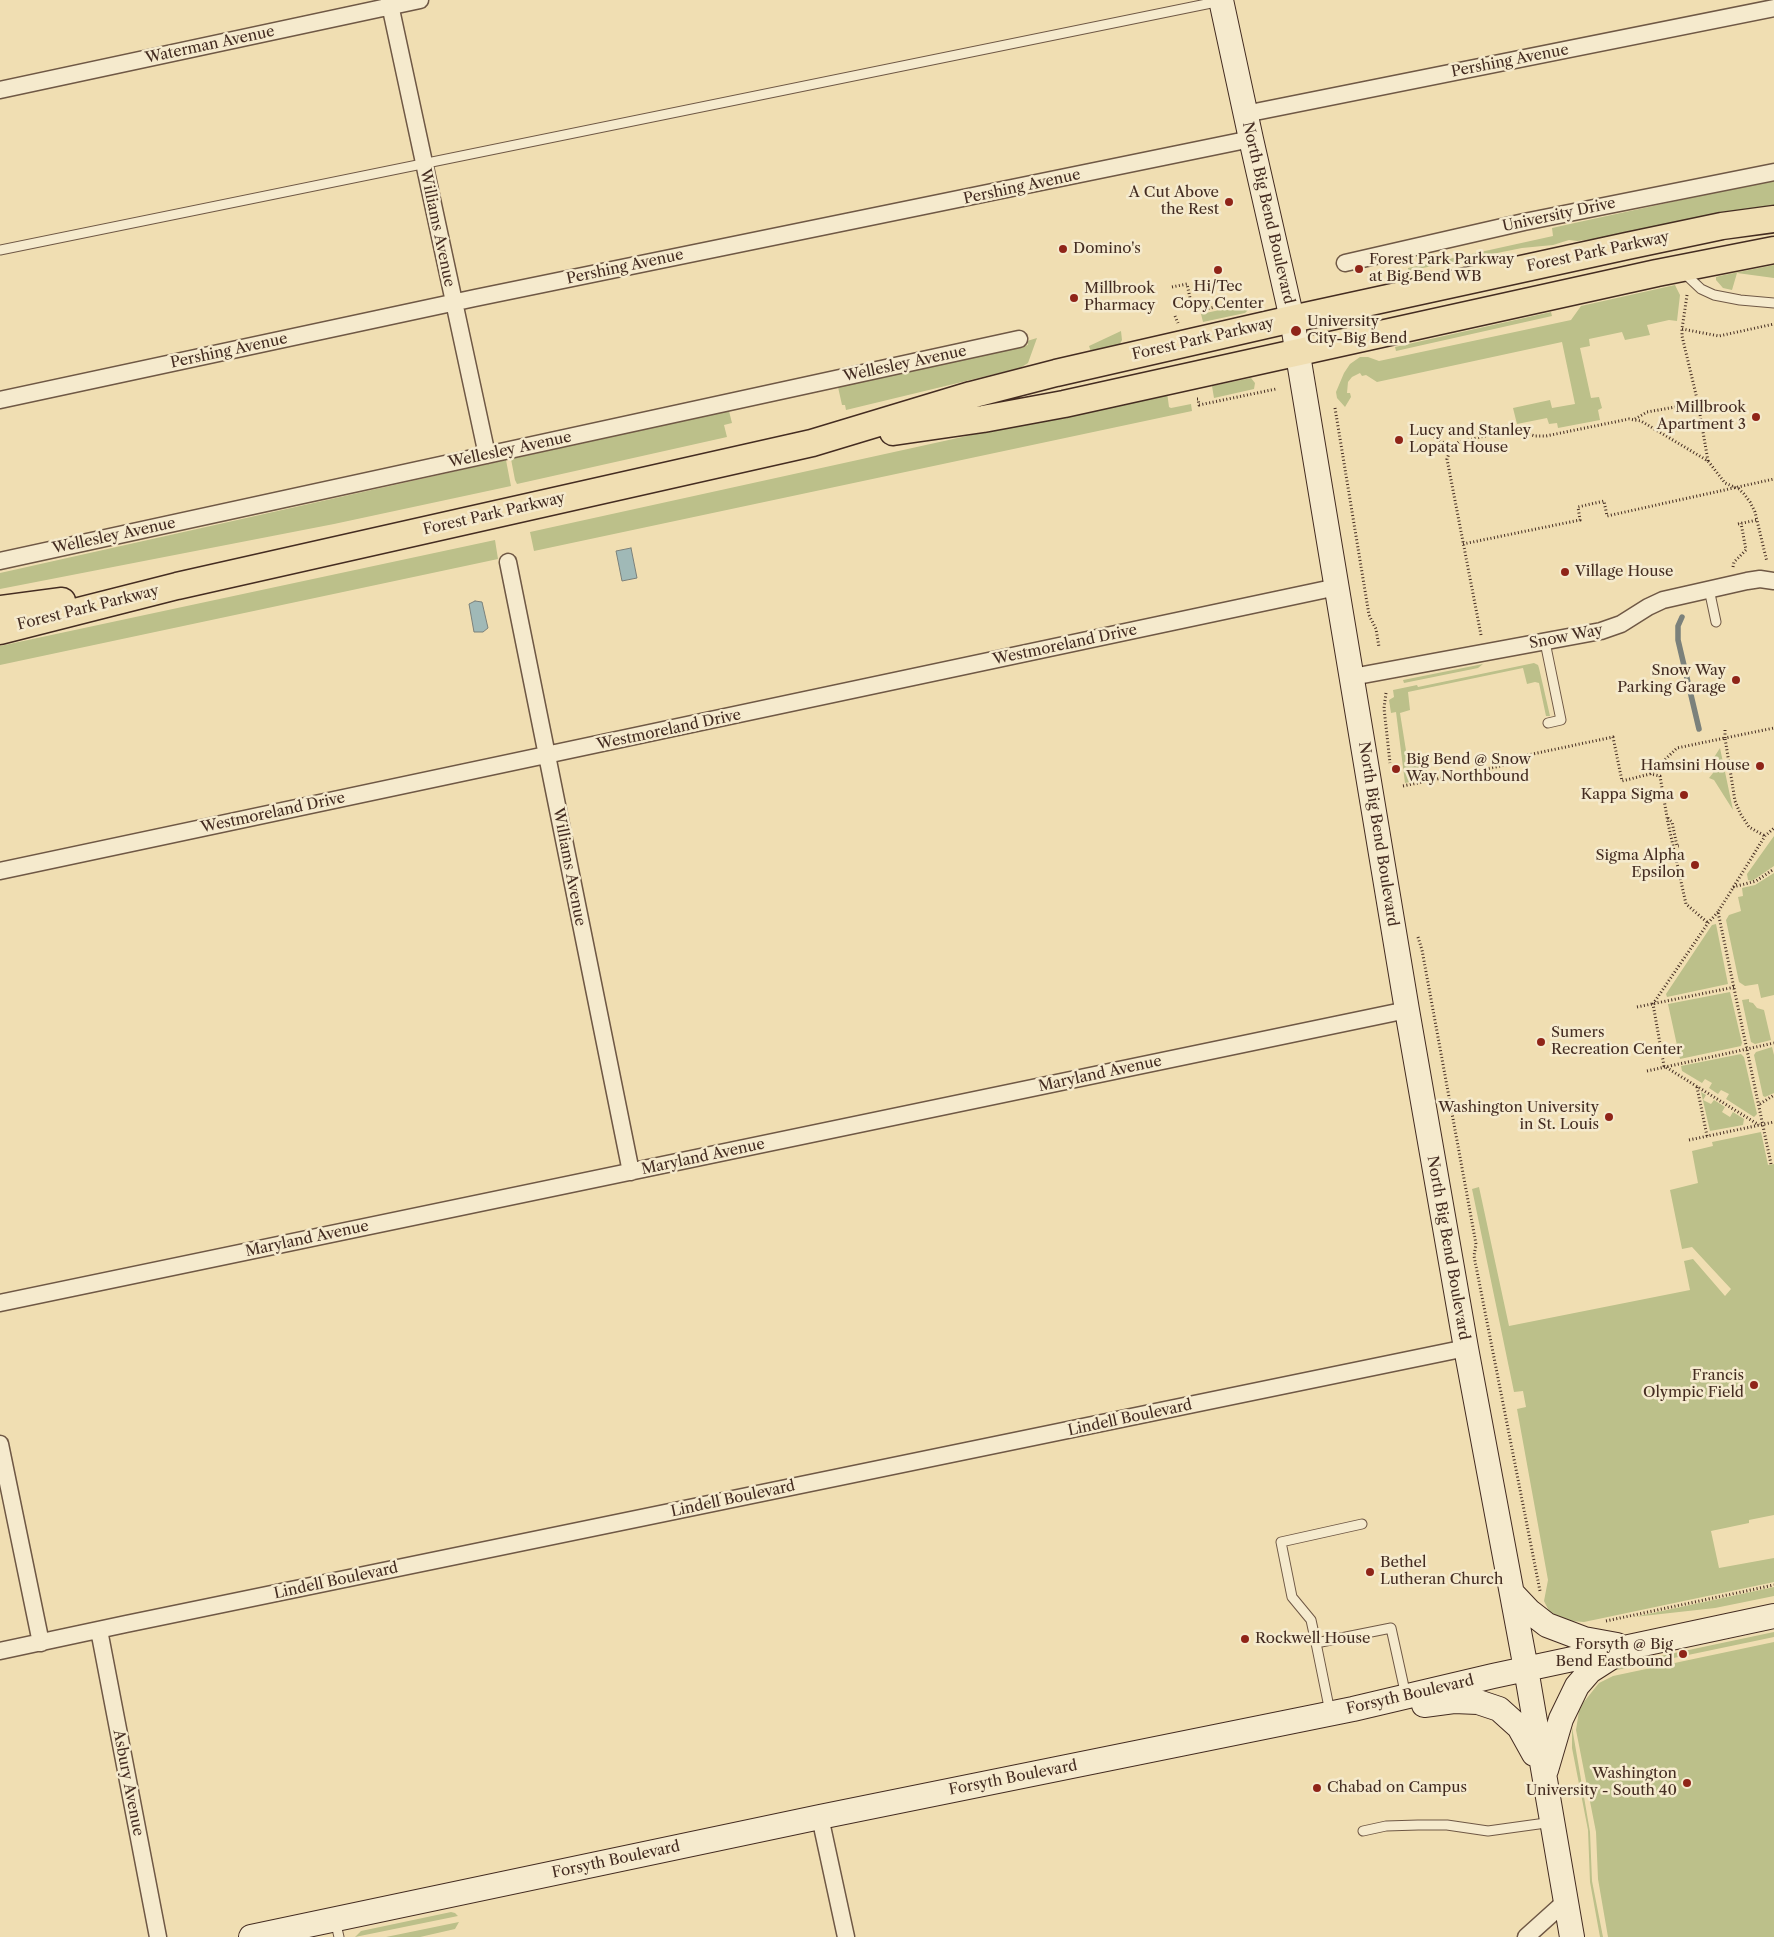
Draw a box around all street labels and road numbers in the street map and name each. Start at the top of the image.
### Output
street label: Waterman Avenue [144,23,276,67]
street label: Pershing Avenue [1450,41,1570,81]
street label: North Big Bend Boulevard [1238,120,1298,306]
street label: Pershing Avenue [962,166,1082,208]
street label: Williams Avenue [416,167,458,289]
street label: University Drive [1501,194,1617,236]
street label: Forest Park Parkway [1525,228,1671,276]
street label: Pershing Avenue [565,246,685,288]
street label: Forest Park Parkway [1130,314,1276,364]
street label: Pershing Avenue [169,330,289,372]
street label: Wellesley Avenue [842,342,968,386]
street label: Wellesley Avenue [447,428,573,472]
street label: Forest Park Parkway [421,489,567,539]
street label: Wellesley Avenue [51,514,177,558]
street label: Forest Park Parkway [15,582,161,634]
street label: Westmoreland Drive [991,621,1139,669]
street label: Snow Way [1528,621,1604,653]
street label: Westmoreland Drive [595,706,743,754]
street label: North Big Bend Boulevard [1354,740,1402,928]
street label: Westmoreland Drive [199,789,347,837]
street label: Williams Avenue [549,806,589,928]
street label: Maryland Avenue [1037,1052,1163,1096]
street label: Maryland Avenue [640,1135,766,1179]
street label: North Big Bend Boulevard [1423,1154,1473,1342]
street label: Maryland Avenue [244,1217,370,1261]
street label: Lindell Boulevard [1066,1396,1194,1440]
street label: Lindell Boulevard [669,1477,797,1521]
street label: Lindell Boulevard [272,1559,400,1603]
street label: Forsyth Boulevard [1344,1672,1476,1718]
street label: Asbury Avenue [109,1728,147,1838]
street label: Forsyth Boulevard [947,1757,1079,1799]
street label: Forsyth Boulevard [550,1838,682,1882]

